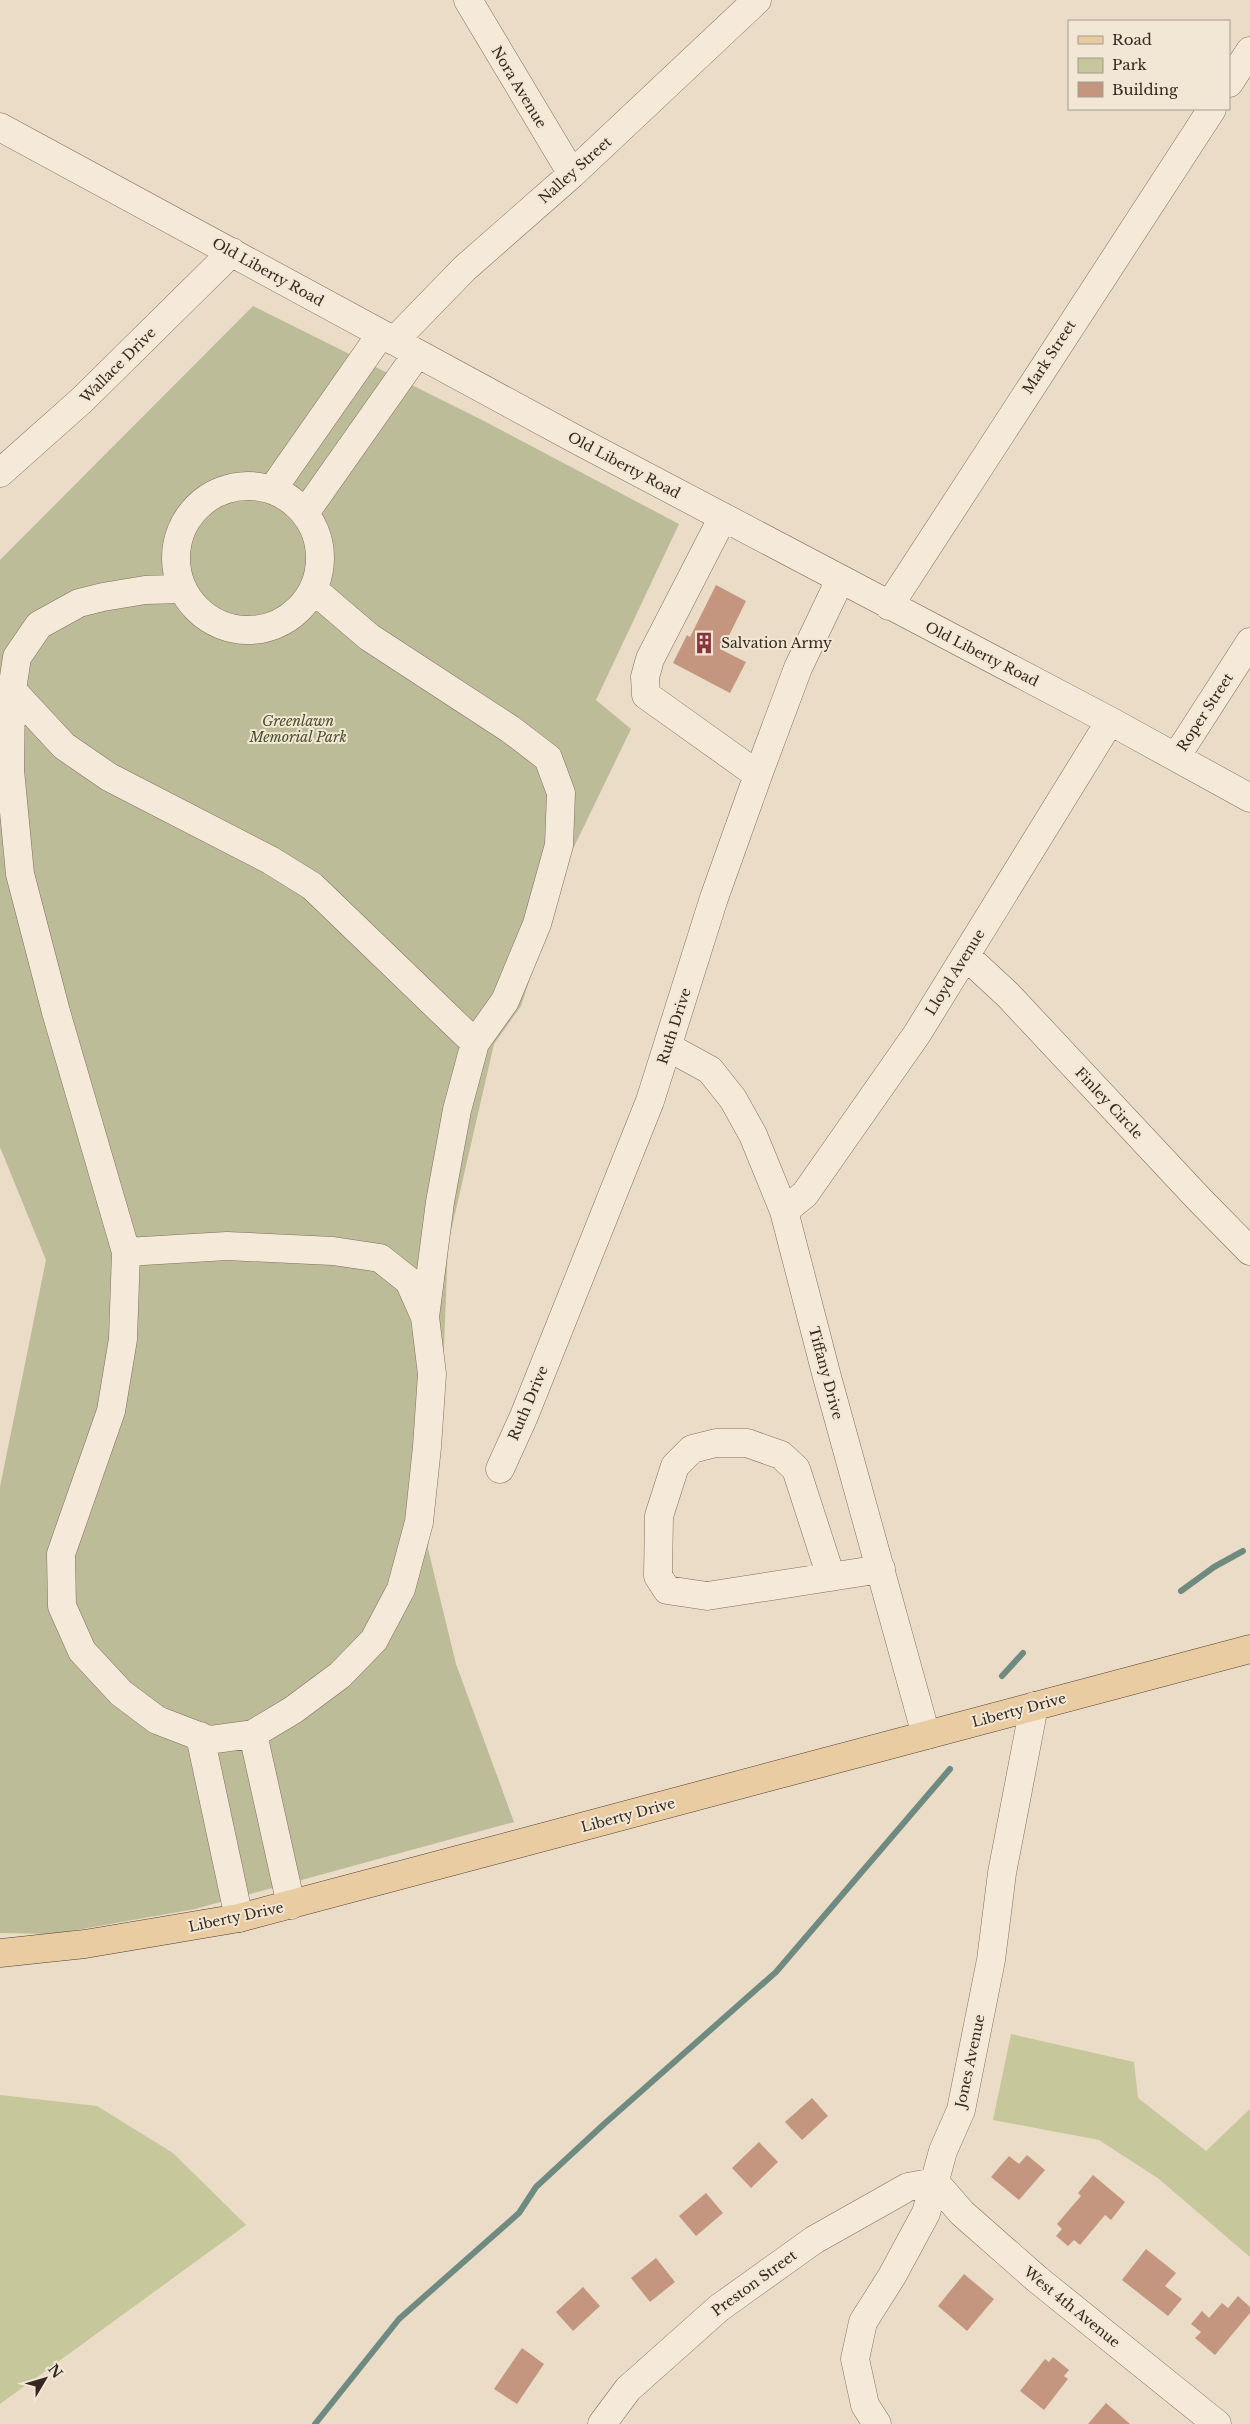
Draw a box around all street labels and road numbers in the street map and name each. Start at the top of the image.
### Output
street label: Nora Avenue [487,43,551,131]
street label: Nalley Street [535,132,616,207]
street label: Old Liberty Road [209,234,328,310]
street label: Mark Street [1019,316,1080,397]
street label: Wallace Drive [76,323,160,407]
street label: Old Liberty Road [565,428,684,503]
street label: Old Liberty Road [922,618,1042,691]
street label: Roper Street [1173,669,1237,755]
street label: Lloyd Avenue [921,925,989,1019]
street label: Ruth Drive [653,985,695,1067]
street label: Finley Circle [1071,1063,1147,1143]
street label: Tiffany Drive [805,1325,847,1421]
street label: Ruth Drive [504,1363,552,1443]
street label: Liberty Drive [970,1689,1068,1731]
street label: Liberty Drive [579,1794,677,1836]
street label: Liberty Drive [187,1898,285,1936]
street label: Jones Avenue [951,2013,989,2111]
street label: Preston Street [708,2246,801,2320]
street label: West 4th Avenue [1019,2262,1124,2351]

